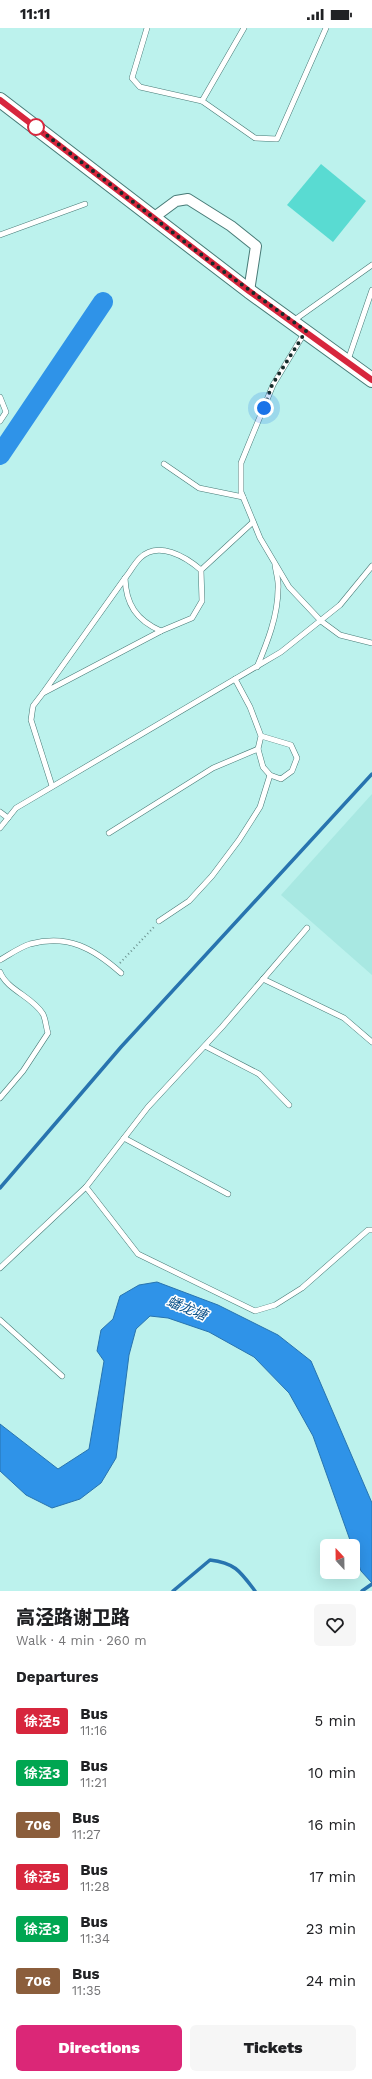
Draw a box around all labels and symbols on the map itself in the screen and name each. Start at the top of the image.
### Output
unlabelled marker [27,118,45,136]
your location [254,398,274,418]
water label: 蟠龙塘 [165,1293,211,1324]
north arrow [320,1539,360,1579]

